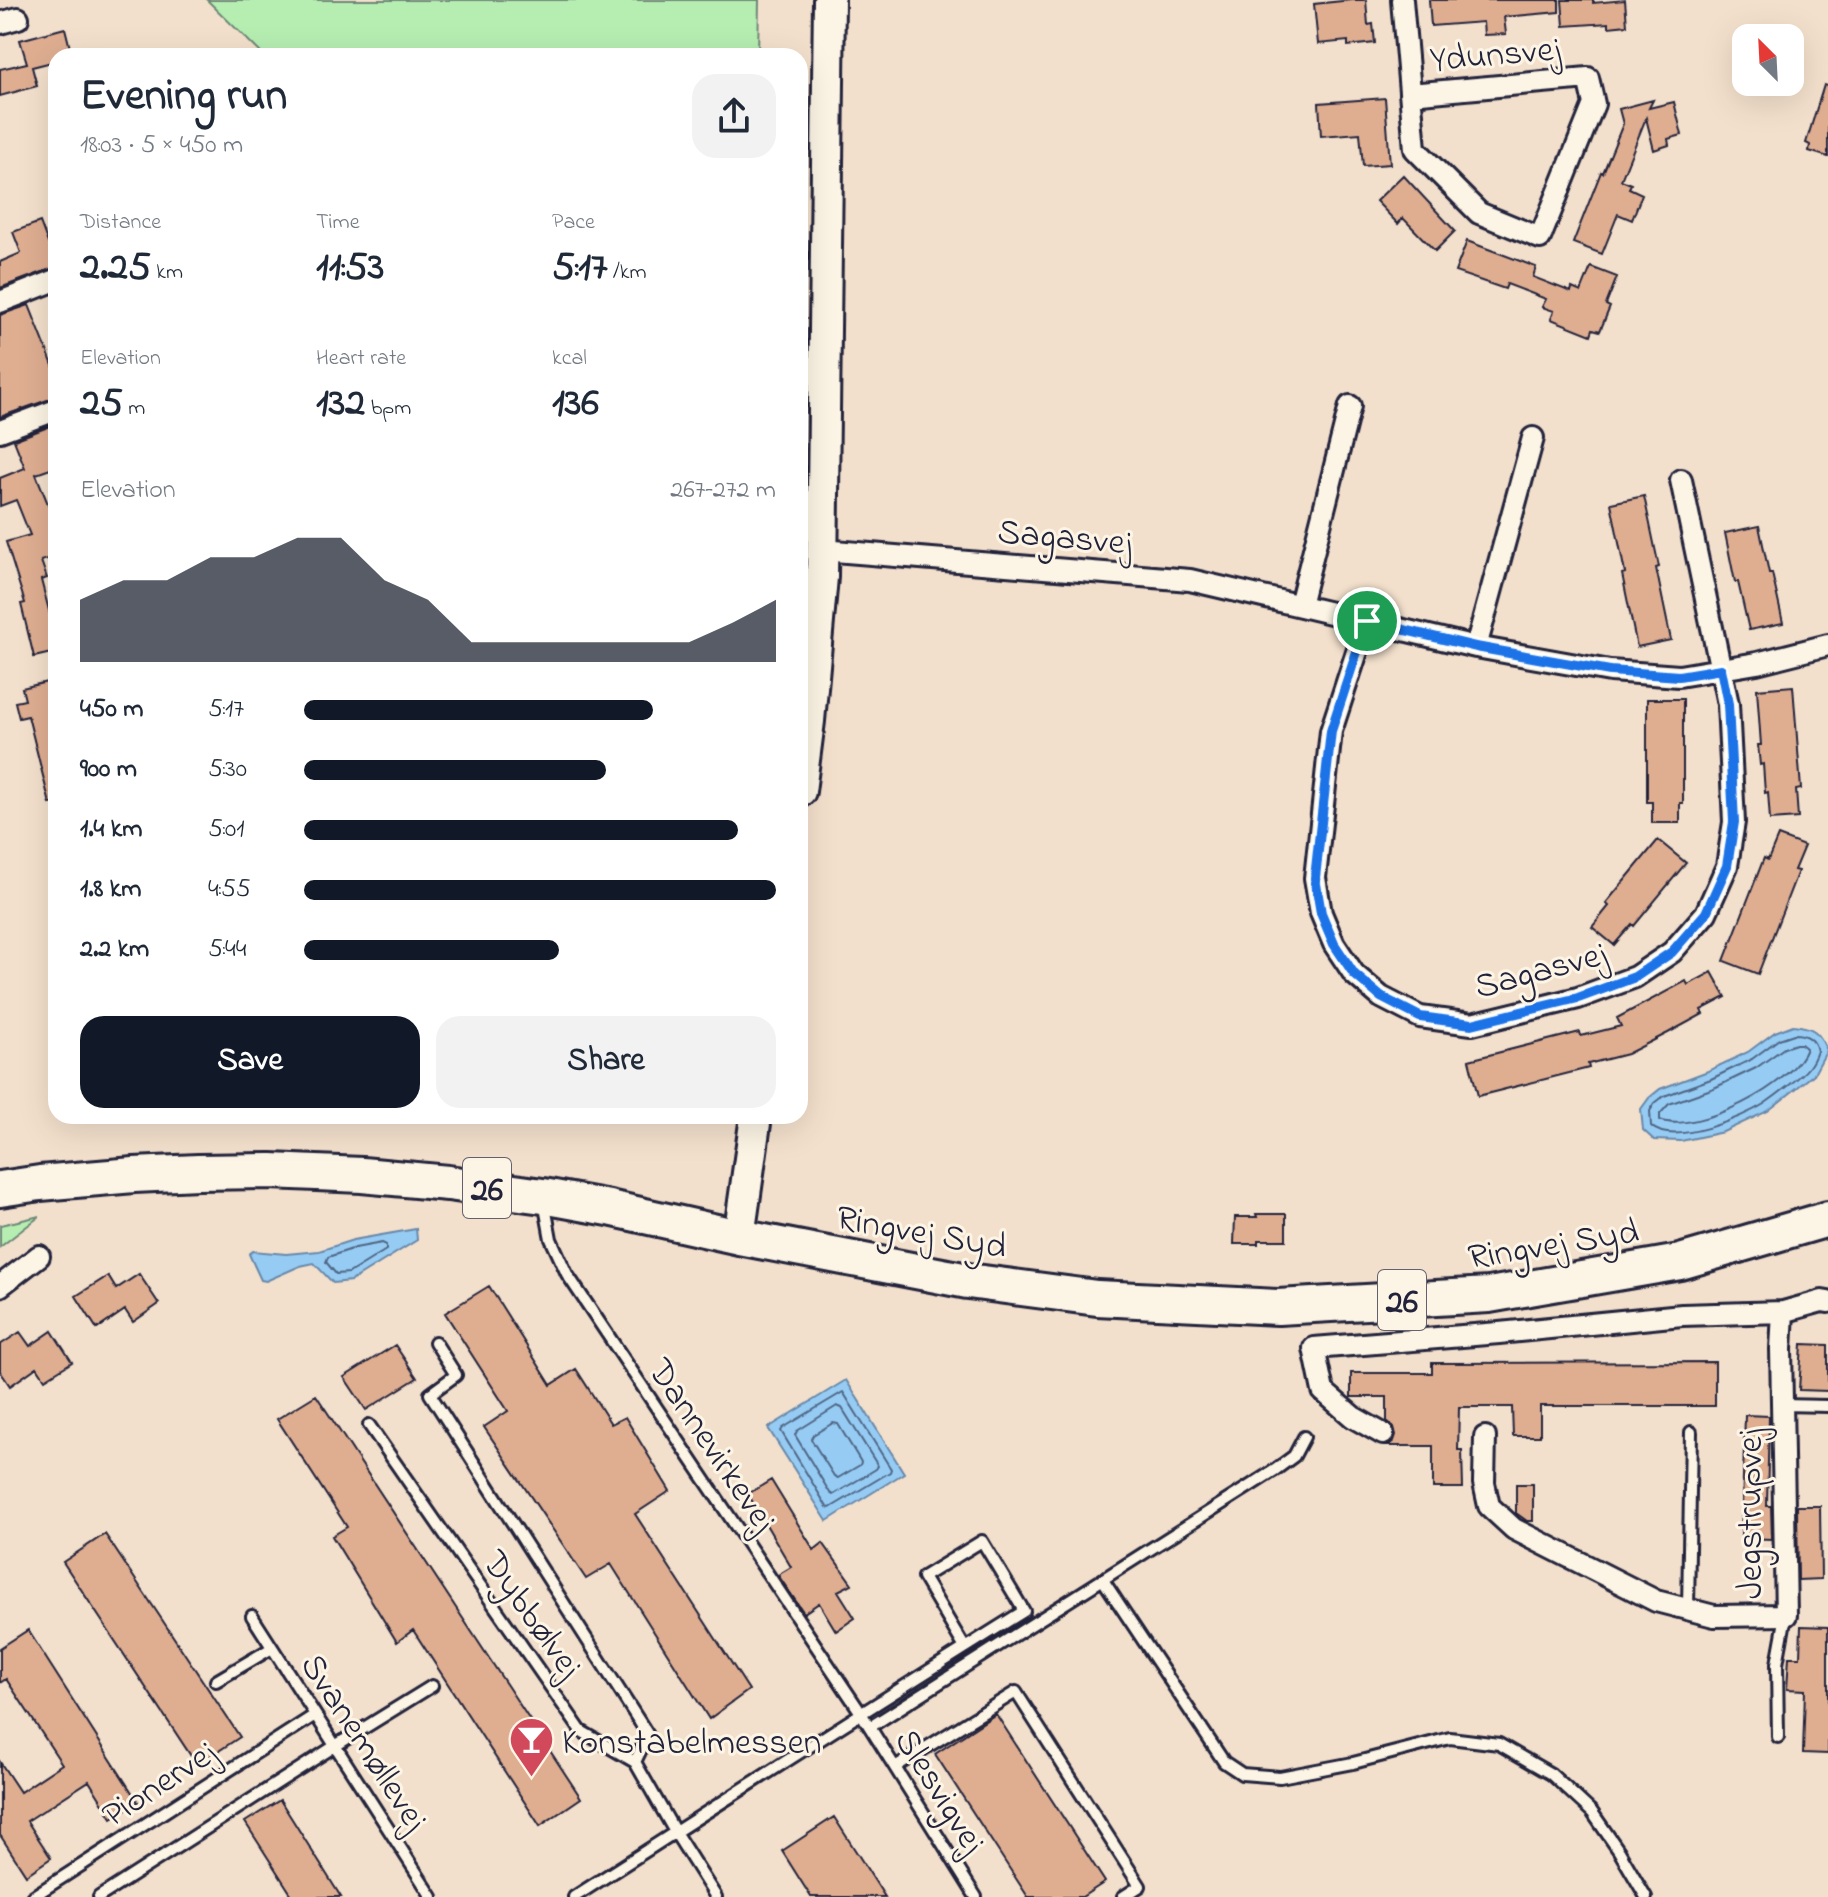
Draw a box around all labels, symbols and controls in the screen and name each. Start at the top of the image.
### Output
street label: Ydunsvej [1428,24,1564,89]
north arrow [1732,24,1804,96]
map controls [1732,24,1804,96]
text: Evening run [80,65,287,129]
button: share [692,74,776,158]
text: 18:03 · 5 × 450 m [80,127,243,165]
text: Distance [80,207,161,239]
text: Time [316,207,360,239]
text: Pace [552,207,595,239]
text: 2.25 [80,239,151,298]
text: 11:53 [316,239,384,298]
text: 5:17 [552,239,607,298]
text: km [151,257,183,289]
text: /km [607,257,647,289]
text: Elevation [80,343,161,375]
text: Heart rate [316,343,406,375]
text: kcal [552,343,587,375]
text: 25 [80,375,123,434]
text: 132 [316,375,365,434]
text: 136 [552,375,599,434]
text: m [123,393,145,425]
text: bpm [365,393,411,425]
text: Elevation [80,472,176,510]
text: 267–272 m [670,472,776,510]
street label: Sagasvej [995,507,1135,572]
pin [1333,587,1401,655]
icon: arrive [1345,599,1389,643]
text: 450 m [80,691,144,729]
text: 5:17 [208,691,244,729]
text: 900 m [80,751,137,789]
text: 5:30 [208,751,247,789]
text: 1.4 km [80,811,142,849]
text: 5:01 [208,811,245,849]
text: 1.8 km [80,871,141,909]
text: 4:55 [208,871,251,909]
street label: Sagasvej [1469,929,1614,1015]
text: 2.2 km [80,931,149,969]
text: 5:44 [208,931,247,969]
button: Save [80,1016,420,1108]
button: Share [436,1016,776,1108]
road number: 26 [463,1158,511,1218]
street label: Ringvej Syd [832,1193,1011,1275]
street label: Ringvej Syd [1465,1207,1643,1286]
road number: 26 [1378,1270,1426,1330]
street label: Dannevirkevej [632,1348,788,1545]
street label: Jegstrupvej [1726,1428,1779,1599]
street label: Dybbølvej [466,1540,594,1691]
street label: Svanemøllevej [285,1644,440,1843]
bar icon: Konstabelmessen [507,1716,555,1779]
place label: Konstabelmessen [562,1718,822,1771]
street label: Slesvigvej [879,1720,998,1866]
street label: Pionervej [93,1728,229,1843]

